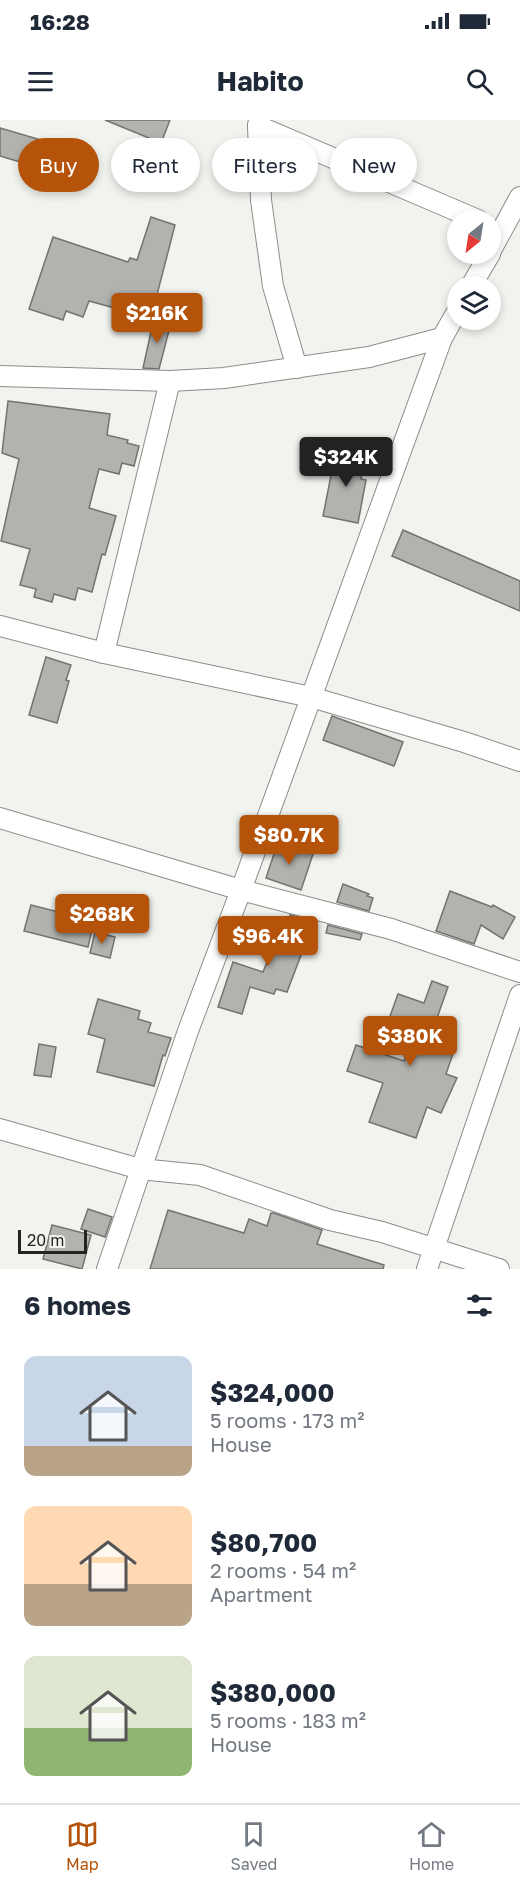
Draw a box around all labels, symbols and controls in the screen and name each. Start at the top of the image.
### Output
text: 16:28 [30,8,90,35]
icon: menu [24,65,57,98]
text: Habito [216,65,304,97]
icon: search [463,65,496,98]
chip: Buy [18,138,99,192]
chip: Rent [111,138,200,192]
chip: Filters [212,138,318,192]
chip: New [330,138,417,192]
north arrow [447,210,501,264]
map controls [447,210,501,330]
button: layers [447,276,501,330]
pin: $216K [115,293,199,344]
text: $216K [125,300,189,324]
pin: $324K [304,437,388,488]
text: $324K [314,444,378,468]
pin: $80.7K [240,815,338,866]
text: $80.7K [254,822,325,846]
pin: $268K [60,894,144,945]
text: $268K [69,901,135,925]
pin: $96.4K [219,916,317,967]
text: $96.4K [232,923,304,947]
pin: $380K [368,1016,452,1067]
text: $380K [377,1023,443,1047]
scale bar [18,1227,87,1254]
text: 20 m [27,1230,64,1250]
icon: filters [463,1289,496,1322]
text: 6 homes [24,1290,131,1321]
text: $324,000 [210,1377,334,1408]
icon: home [72,1380,144,1452]
text: 5 rooms · 173 m² [210,1408,364,1432]
text: House [210,1432,272,1456]
text: $80,700 [210,1527,317,1558]
icon: home [72,1530,144,1602]
text: 2 rooms · 54 m² [210,1558,356,1582]
text: Apartment [210,1582,313,1606]
text: $380,000 [210,1677,336,1708]
icon: home [72,1680,144,1752]
text: 5 rooms · 183 m² [210,1708,366,1732]
text: House [210,1732,272,1756]
tab: Map [66,1818,99,1874]
tab: Saved [231,1818,277,1874]
tab: Home [409,1818,454,1874]

